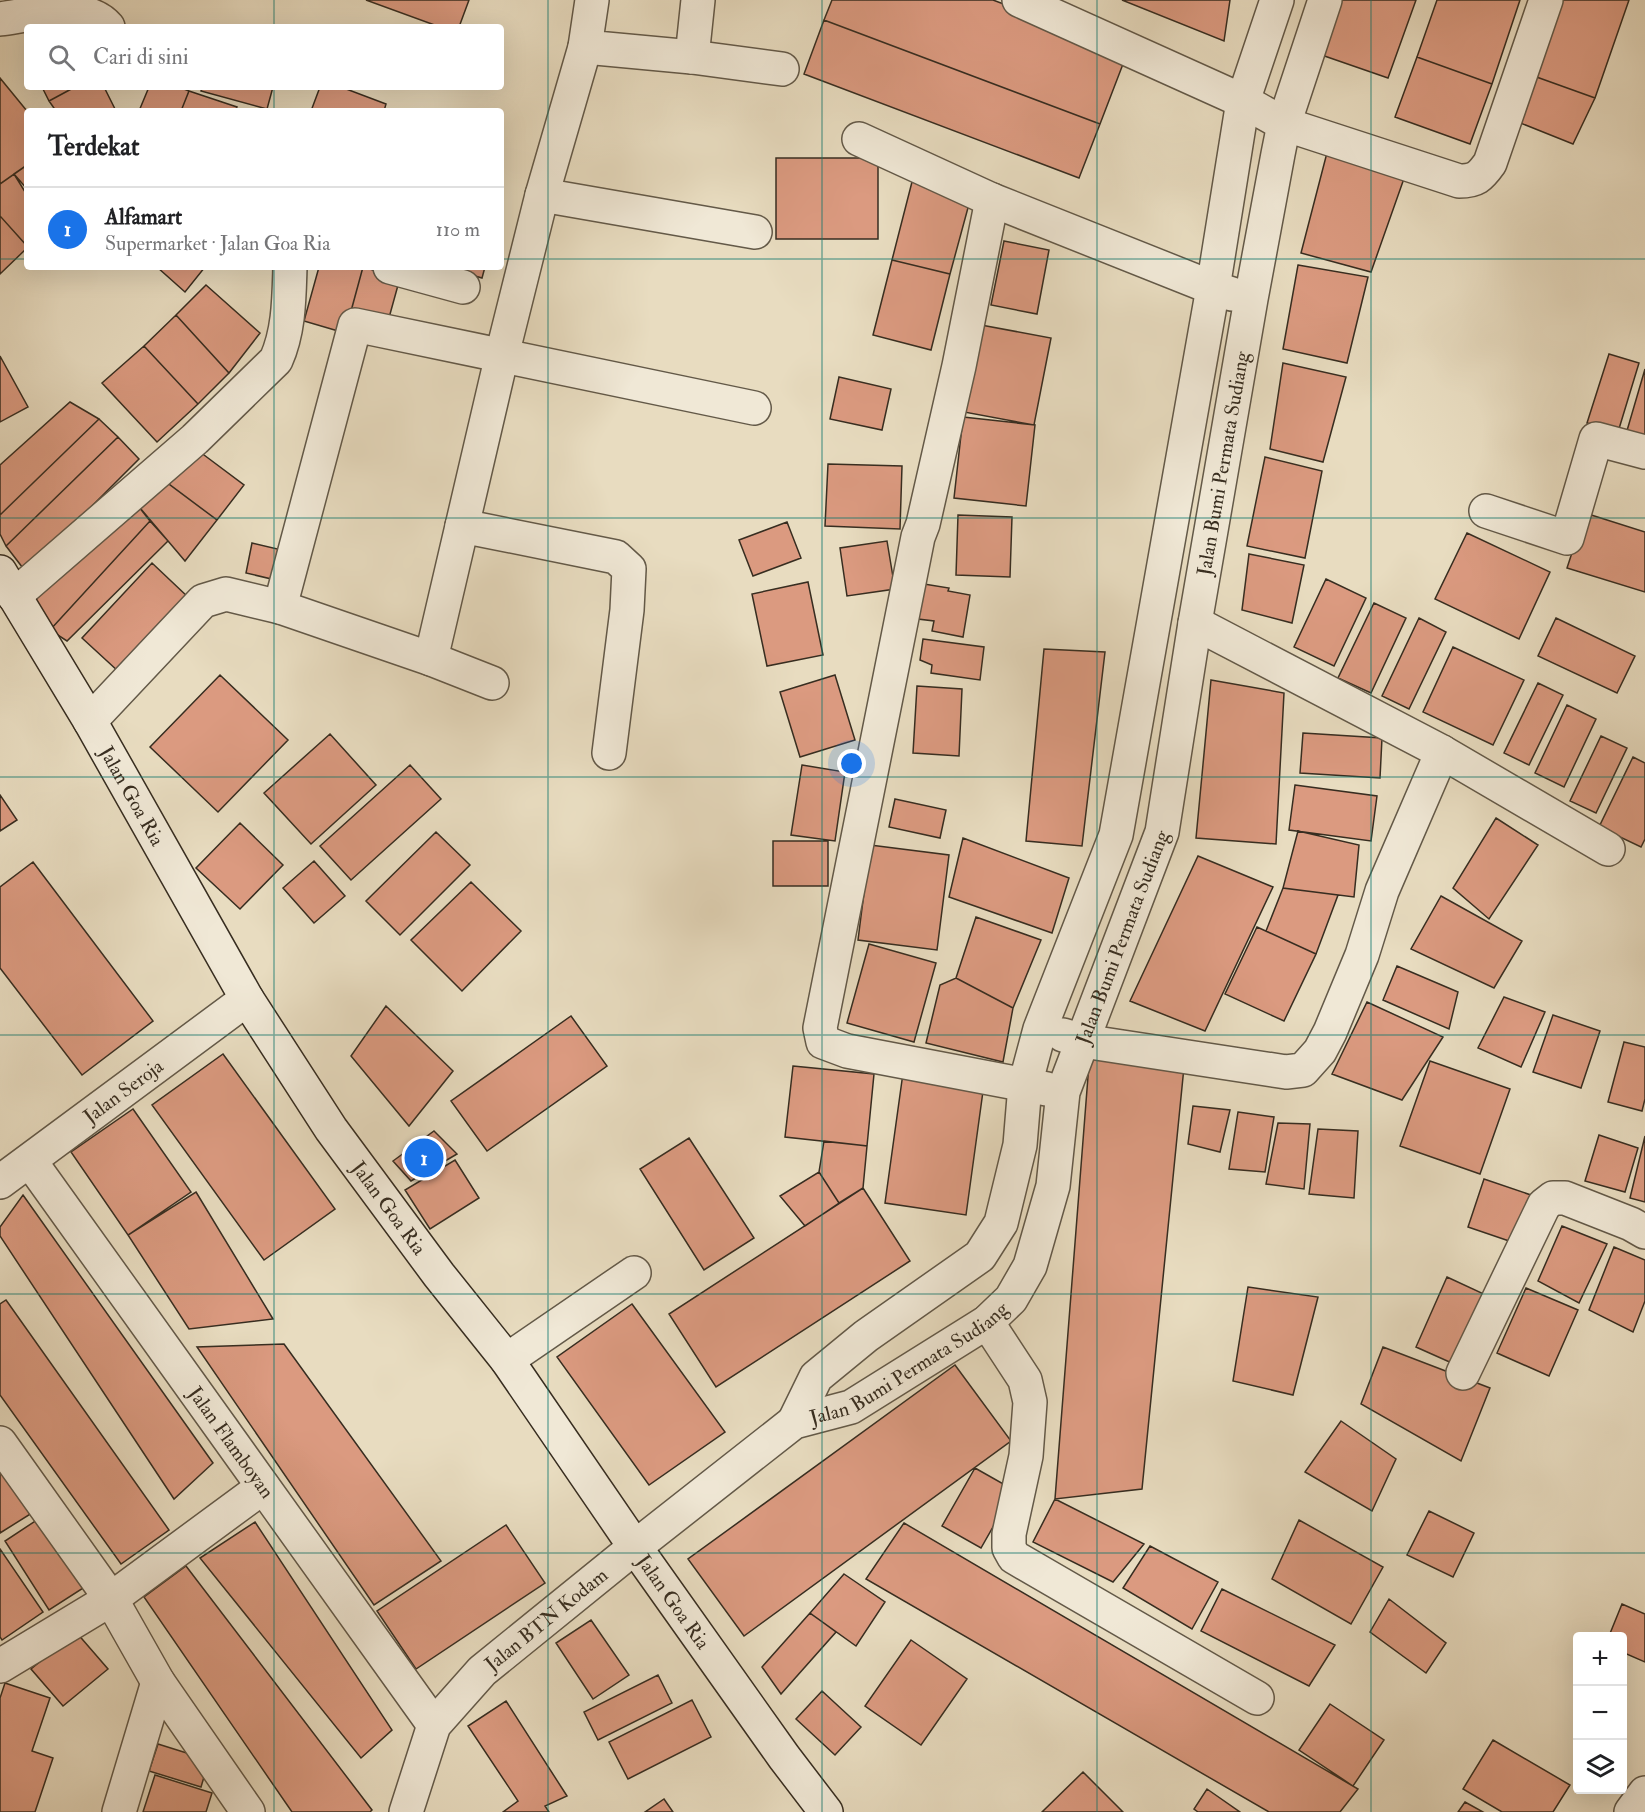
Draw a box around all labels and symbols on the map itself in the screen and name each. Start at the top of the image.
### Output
street label: Jalan Bumi Permata Sudiang [1191,348,1255,578]
street label: Jalan Goa Ria [93,741,170,851]
your location [837,749,866,778]
street label: Jalan Bumi Permata Sudiang [1070,826,1175,1049]
street label: Jalan Seroja [78,1053,169,1130]
pin: 1 [404,1136,444,1180]
street label: Jalan Goa Ria [345,1155,432,1261]
street label: Jalan Bumi Permata Sudiang [806,1296,1014,1431]
street label: Jalan Flamboyan [182,1381,280,1503]
street label: Jalan Goa Ria [630,1549,716,1655]
street label: Jalan BTN Kodam [479,1562,613,1677]

